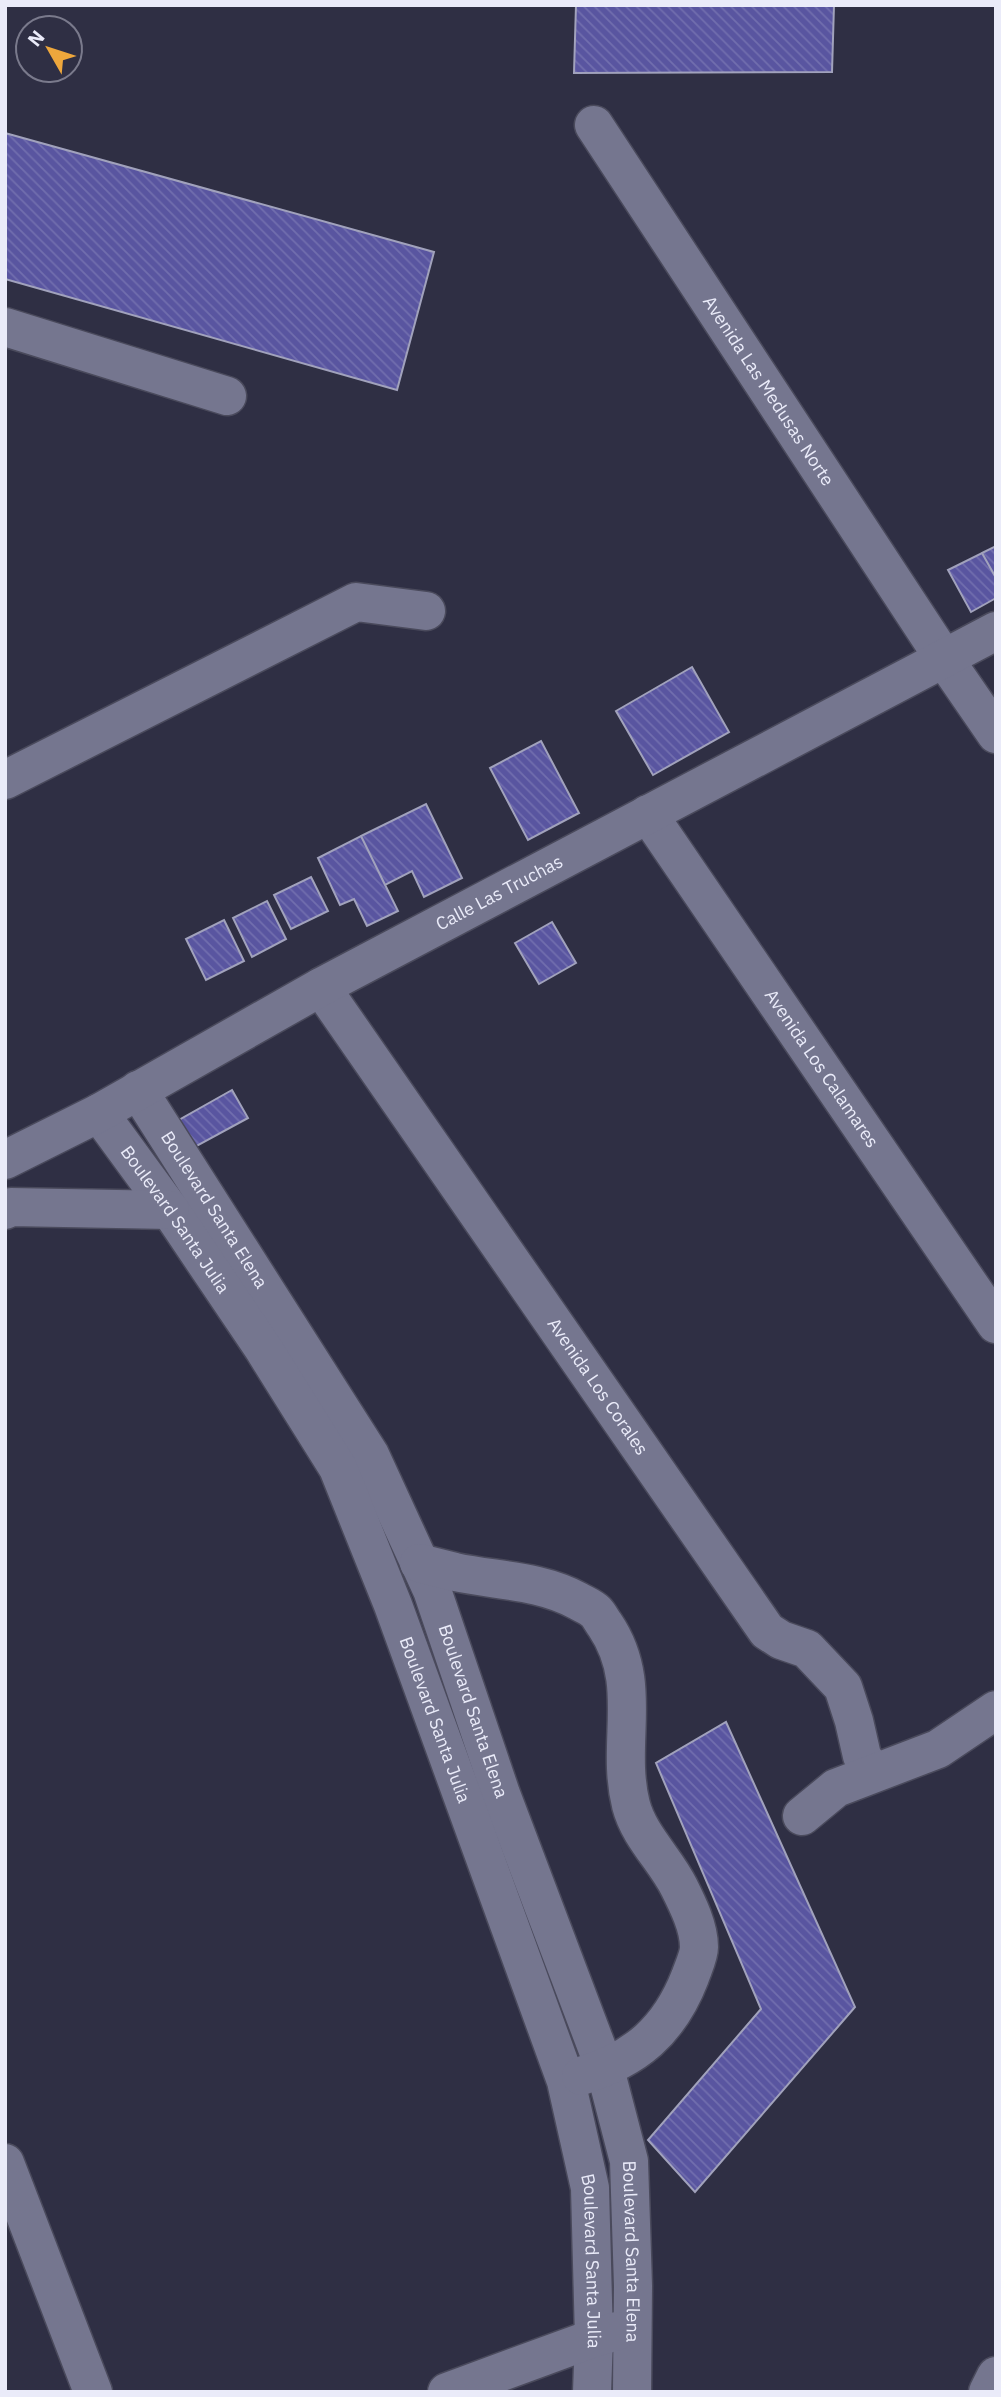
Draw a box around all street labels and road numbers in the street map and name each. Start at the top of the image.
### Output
street label: Avenida Las Medusas Norte [698,291,840,490]
street label: Calle Las Truchas [432,850,567,935]
street label: Avenida Los Calamares [760,985,884,1152]
street label: Boulevard Santa Elena [156,1127,273,1293]
street label: Boulevard Santa Julia [116,1141,235,1298]
street label: Avenida Los Corales [543,1313,654,1459]
street label: Boulevard Santa Elena [433,1621,514,1801]
street label: Boulevard Santa Julia [394,1633,476,1806]
street label: Boulevard Santa Elena [618,2160,645,2343]
street label: Boulevard Santa Julia [576,2171,606,2350]

